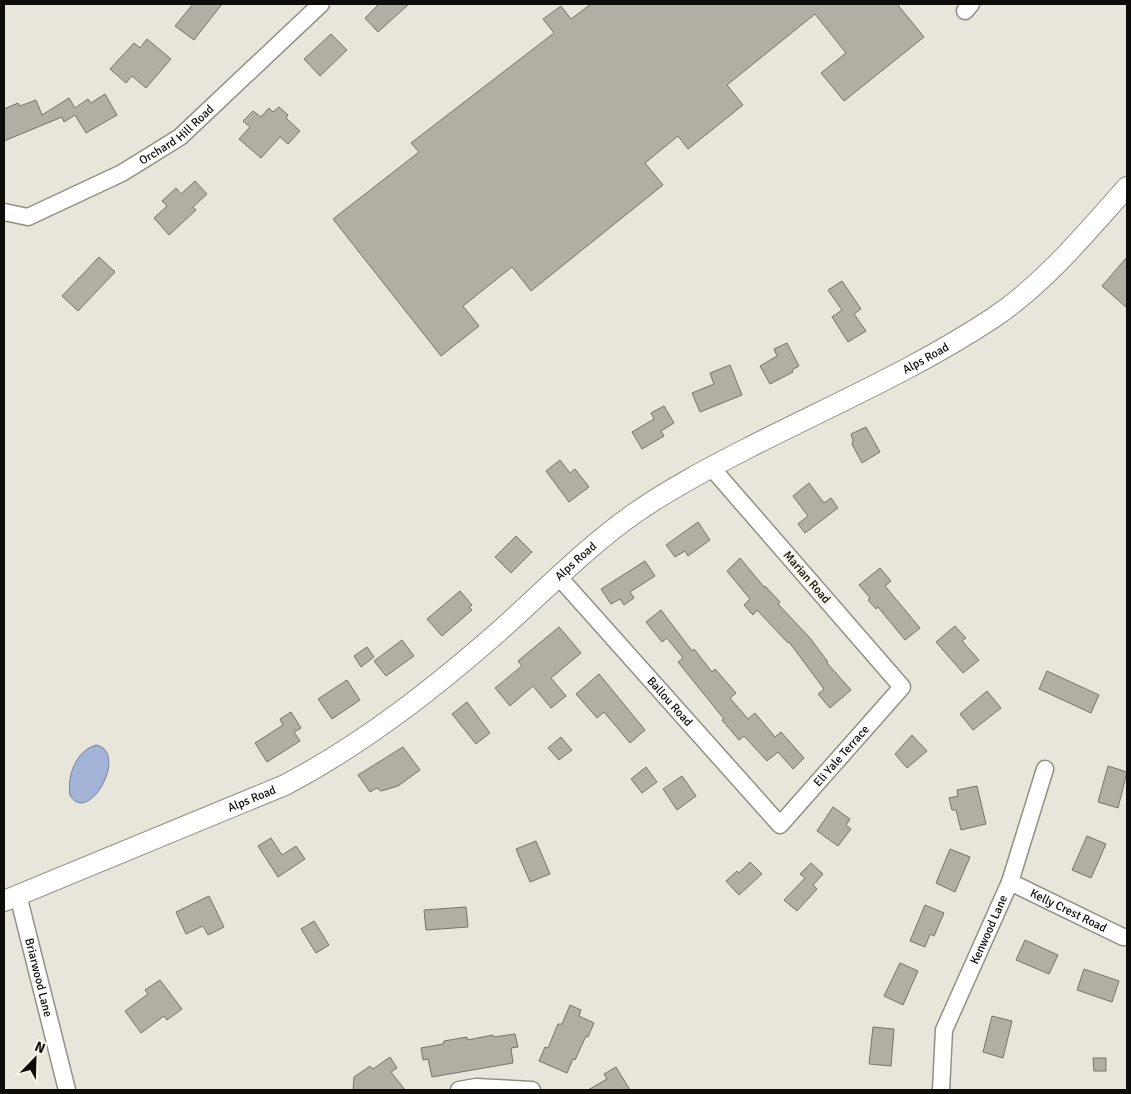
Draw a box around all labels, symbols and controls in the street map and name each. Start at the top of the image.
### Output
street label: Orchard Hill Road [137,102,217,168]
street label: Alps Road [900,340,952,377]
street label: Alps Road [552,539,600,584]
street label: Marian Road [780,548,833,607]
street label: Ballou Road [643,674,695,730]
street label: Eli Yale Terrace [810,722,873,790]
street label: Alps Road [226,783,278,816]
street label: Kelly Crest Road [1027,886,1109,936]
street label: Kenwood Lane [967,893,1011,967]
street label: Briarwood Lane [21,937,55,1018]
north arrow [10,1034,60,1084]
text: N [32,1038,48,1057]

